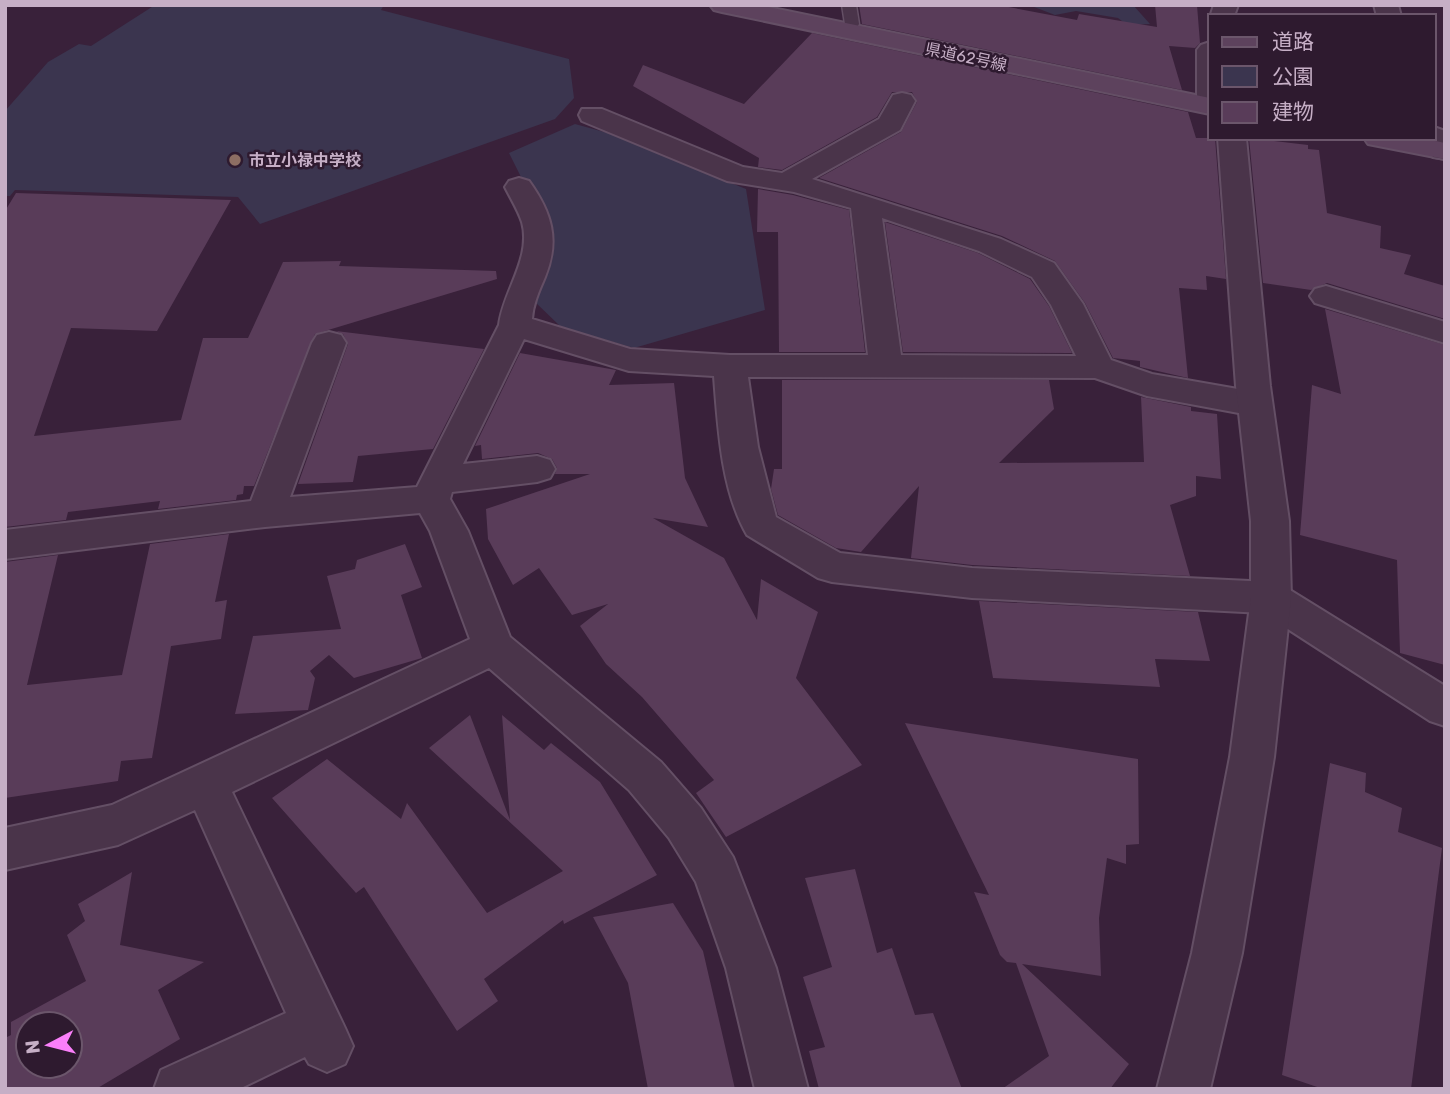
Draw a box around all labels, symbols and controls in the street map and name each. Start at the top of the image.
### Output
legend [1208,14,1436,140]
text: 道路 [1272,29,1314,54]
street label: 県道62号線 [923,39,1009,75]
text: 公園 [1272,64,1314,89]
text: 建物 [1272,99,1314,124]
place label: 市立小禄中学校 [249,151,361,170]
marker: 市立小禄中学校 [227,152,243,168]
north arrow [14,1010,84,1080]
text: N [20,1039,45,1055]

